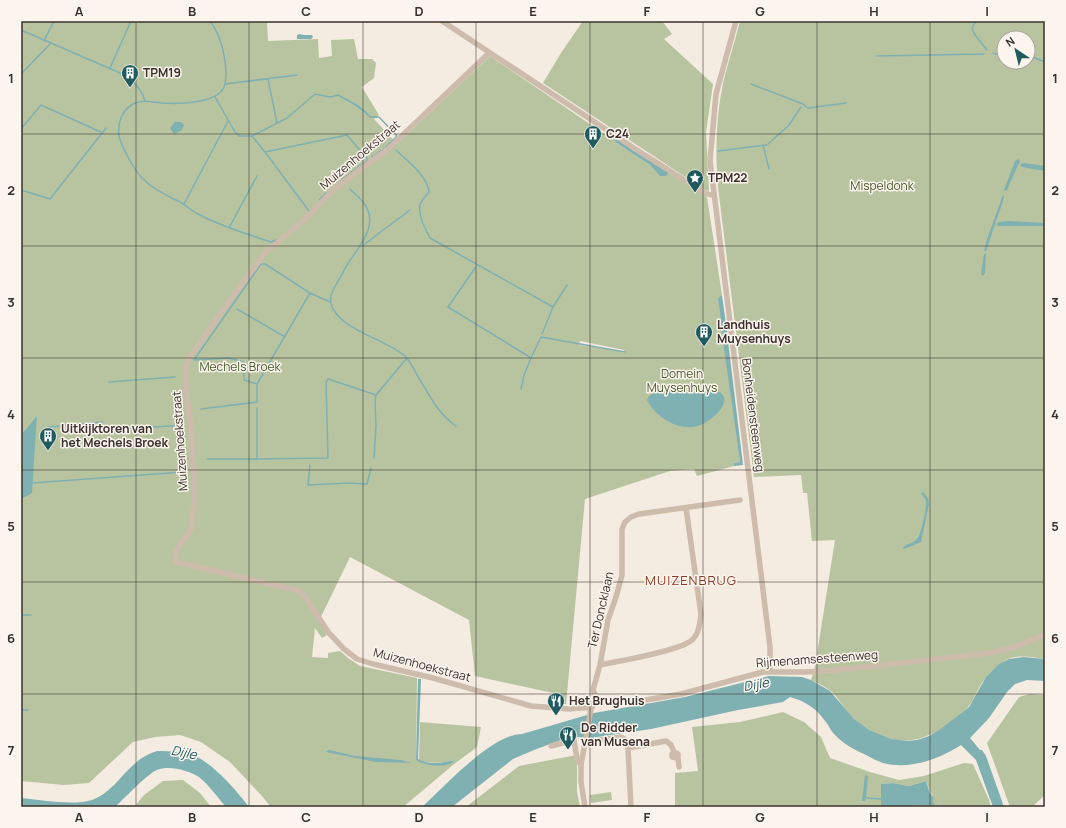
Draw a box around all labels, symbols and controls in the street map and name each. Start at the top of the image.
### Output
text: A [75,2,84,20]
text: B [188,2,196,20]
text: C [301,2,311,20]
text: D [414,2,424,20]
text: E [529,2,537,20]
text: F [644,2,651,20]
text: G [755,2,765,20]
text: H [869,2,879,20]
text: I [985,2,989,20]
north arrow [996,30,1036,70]
text: N [1002,33,1018,50]
building icon: TPM19 [120,63,140,88]
place label: TPM19 [143,64,181,81]
text: 1 [8,69,14,87]
text: 1 [1052,69,1058,87]
street label: Muizenhoekstraat [316,116,404,193]
building icon: C24 [583,124,603,149]
place label: C24 [606,125,629,142]
place icon: TPM22 [685,168,705,193]
place label: TPM22 [708,169,748,186]
park label: Mispeldonk [850,177,915,194]
text: 2 [7,181,15,199]
text: 2 [1051,181,1059,199]
text: 3 [7,293,15,311]
text: 3 [1051,293,1059,311]
place label: Landhuis Muysenhuys [717,316,791,347]
building icon: Landhuis Muysenhuys [694,322,714,347]
street label: Bonheidensteenweg [738,357,769,473]
park label: Mechels Broek [199,358,282,375]
park label: Domein Muysenhuys [647,365,717,396]
street label: Muizenhoekstraat [168,390,191,492]
text: 4 [7,405,15,423]
text: 4 [1051,405,1059,423]
place label: Uitkijktoren van het Mechels Broek [61,420,169,451]
building icon: Uitkijktoren van het Mechels Broek [38,426,58,451]
text: 5 [7,517,15,535]
text: 5 [1051,517,1059,535]
street label: Ter Doncklaan [583,570,618,650]
district label: MUIZENBRUG [645,571,737,589]
text: 6 [7,629,15,647]
text: 6 [1051,629,1059,647]
street label: Muizenhoekstraat [372,643,473,686]
street label: Rijmenamsesteenweg [755,646,879,671]
water label: Dijle [742,672,772,695]
restaurant icon: Het Brughuis [546,691,566,716]
place label: Het Brughuis [569,692,645,709]
place label: De Ridder van Musena [581,719,650,750]
restaurant icon: De Ridder van Musena [558,725,578,750]
text: 7 [8,741,15,759]
water label: Dijle [170,741,200,764]
text: 7 [1052,741,1059,759]
text: A [75,808,84,826]
text: B [188,808,196,826]
text: C [301,808,311,826]
text: D [414,808,424,826]
text: E [529,808,537,826]
text: F [644,808,651,826]
text: G [755,808,765,826]
text: H [869,808,879,826]
text: I [985,808,989,826]

